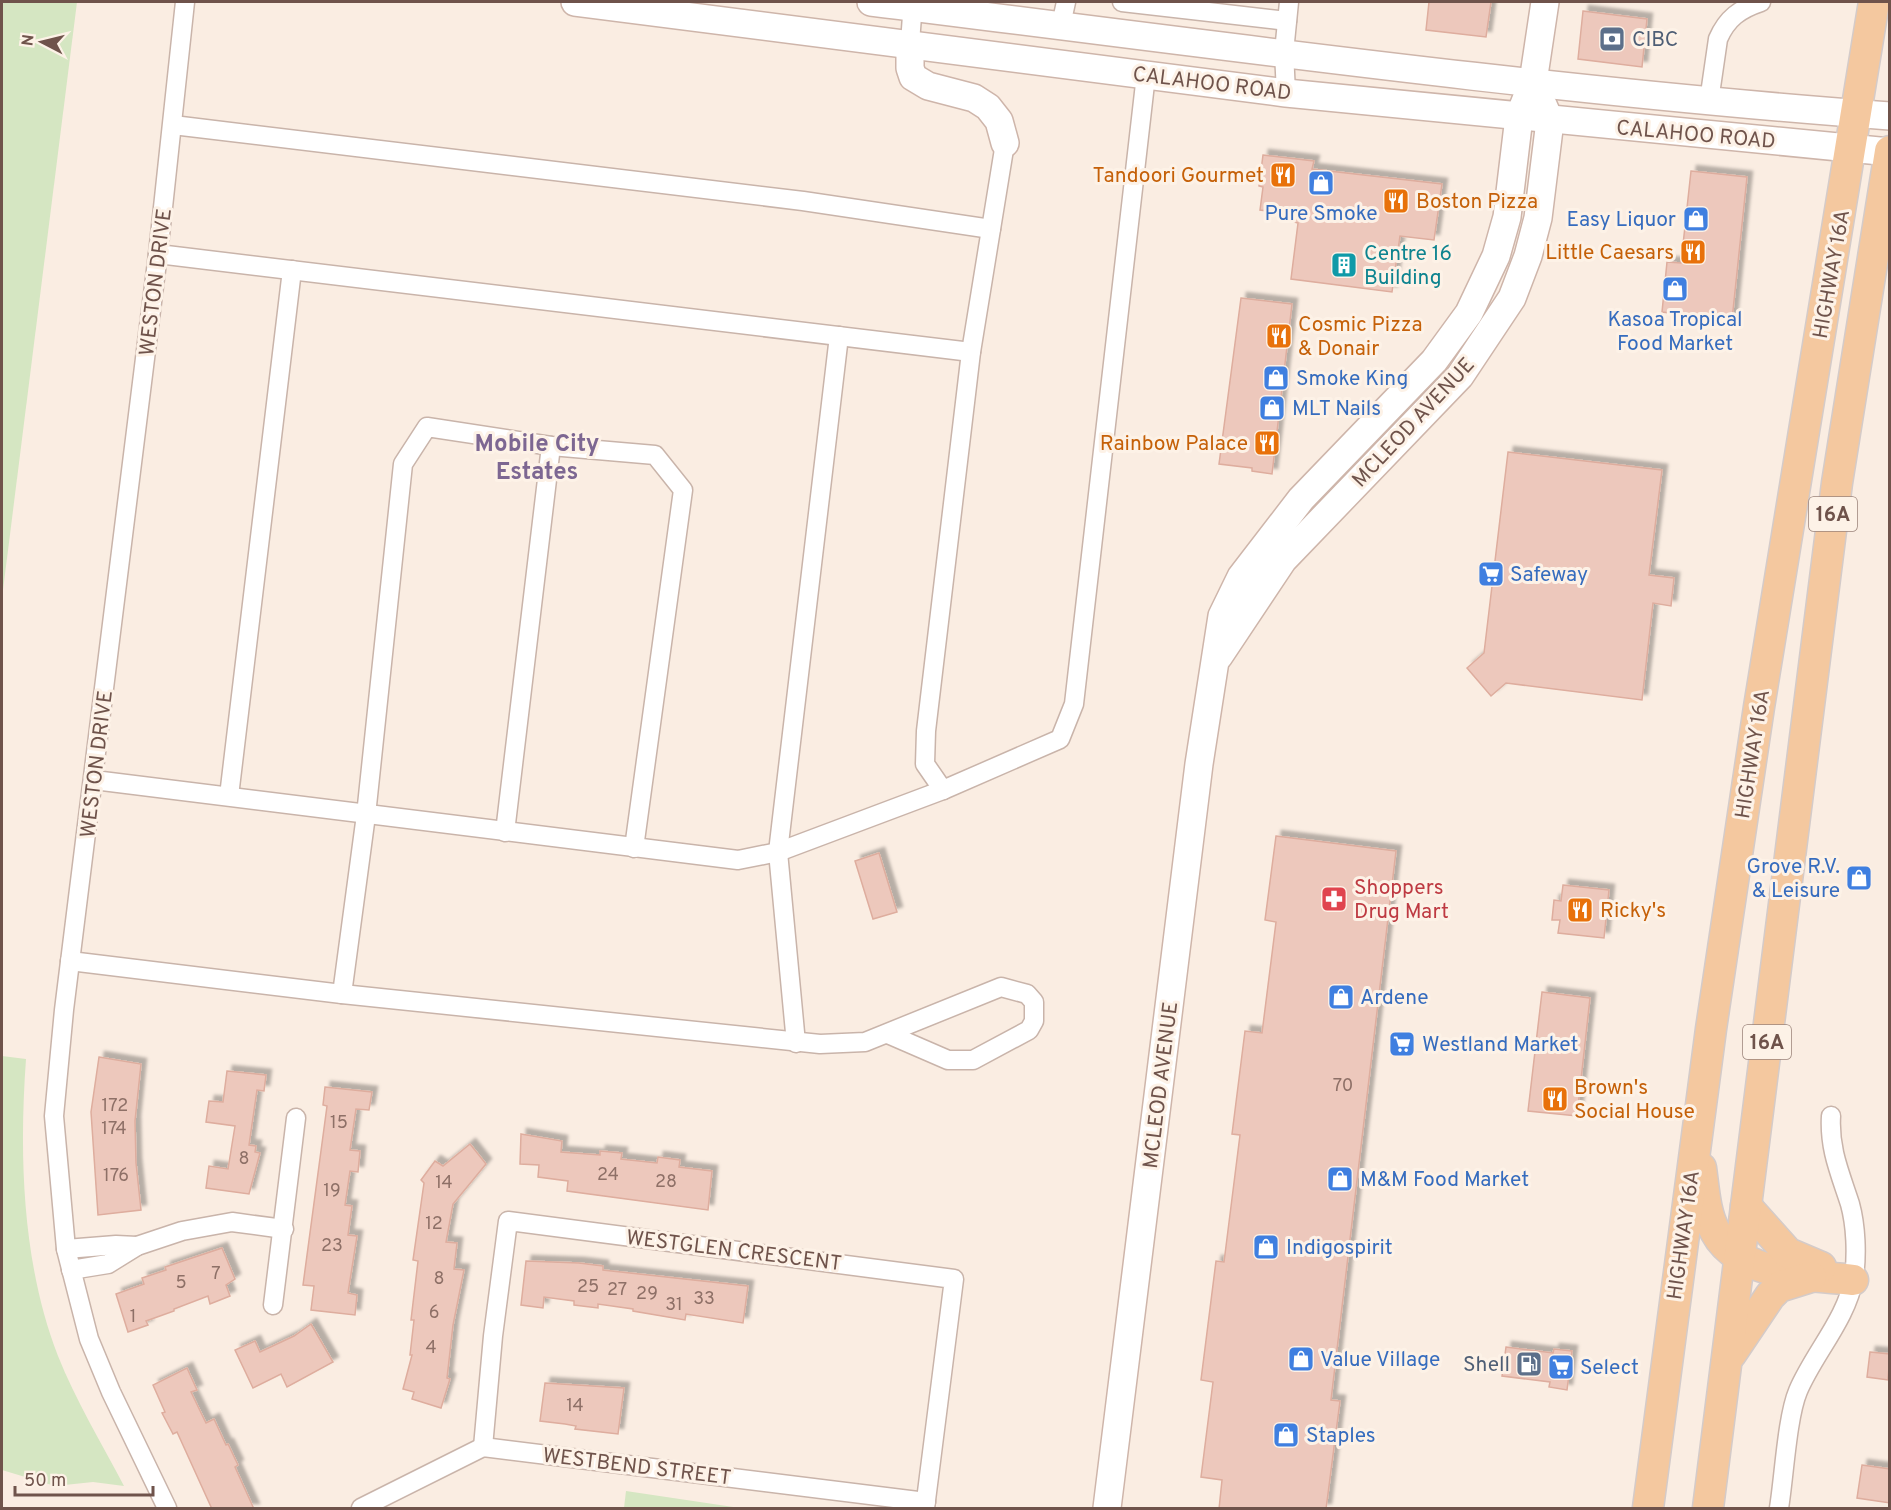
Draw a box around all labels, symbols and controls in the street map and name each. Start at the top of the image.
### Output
north arrow [12,12,72,72]
bank icon: CIBC [1597,24,1627,54]
place label: CIBC [1632,27,1678,54]
text: N [18,33,40,47]
street label: CALAHOO ROAD [1131,61,1293,108]
street label: CALAHOO ROAD [1615,115,1777,156]
restaurant icon: Tandoori Gourmet [1268,160,1298,190]
place label: Tandoori Gourmet [1093,163,1264,190]
shop icon: Pure Smoke [1306,168,1336,198]
restaurant icon: Boston Pizza [1381,186,1411,216]
place label: Boston Pizza [1416,189,1538,216]
place label: Pure Smoke [1265,201,1377,228]
shop icon: Easy Liquor [1681,204,1711,234]
street label: WESTON DRIVE [134,207,179,357]
place label: Easy Liquor [1567,207,1676,234]
street label: HIGHWAY 16A [1808,208,1857,341]
restaurant icon: Little Caesars [1678,237,1708,267]
place label: Little Caesars [1545,240,1674,267]
place label: Centre 16 Building [1364,241,1452,292]
building icon: Centre 16 Building [1329,250,1359,280]
shop icon: Kasoa Tropical Food Market [1660,274,1690,304]
place label: Kasoa Tropical Food Market [1607,307,1743,358]
place label: Cosmic Pizza & Donair [1298,312,1422,363]
restaurant icon: Cosmic Pizza & Donair [1264,321,1294,351]
street label: MCLEOD AVENUE [1347,352,1481,494]
shop icon: Smoke King [1261,363,1291,393]
place label: Smoke King [1296,366,1408,393]
shop icon: MLT Nails [1257,393,1287,423]
place label: MLT Nails [1292,396,1381,423]
restaurant icon: Rainbow Palace [1252,428,1282,458]
district label: Mobile City Estates [475,430,599,488]
place label: Rainbow Palace [1100,431,1248,458]
road number: 16A [1809,497,1857,531]
supermarket icon: Safeway [1476,559,1506,589]
place label: Safeway [1510,562,1588,589]
street label: HIGHWAY 16A [1730,688,1777,821]
street label: WESTON DRIVE [75,689,120,839]
place label: Grove R.V. & Leisure [1747,854,1840,905]
shop icon: Grove R.V. & Leisure [1844,863,1874,893]
place label: Shoppers Drug Mart [1354,875,1449,926]
pharmacy icon: Shoppers Drug Mart [1319,884,1349,914]
restaurant icon: Ricky's [1565,895,1595,925]
place label: Ricky's [1600,898,1666,925]
shop icon: Ardene [1326,982,1356,1012]
place label: Ardene [1360,985,1429,1012]
street label: MCLEOD AVENUE [1138,1000,1185,1170]
road number: 16A [1743,1025,1791,1059]
supermarket icon: Westland Market [1387,1029,1417,1059]
place label: Westland Market [1422,1032,1578,1059]
house number: 70 [1333,1075,1353,1098]
place label: Brown's Social House [1574,1075,1695,1126]
restaurant icon: Brown's Social House [1540,1084,1570,1114]
house number: 172 [102,1095,128,1118]
house number: 15 [330,1112,348,1135]
house number: 174 [101,1118,127,1141]
house number: 8 [239,1148,250,1171]
house number: 24 [597,1164,619,1187]
shop icon: M&M Food Market [1325,1164,1355,1194]
house number: 176 [103,1165,129,1188]
place label: M&M Food Market [1360,1167,1529,1194]
street label: HIGHWAY 16A [1662,1169,1707,1302]
house number: 28 [655,1171,677,1194]
house number: 14 [435,1172,453,1195]
house number: 19 [323,1180,341,1203]
house number: 12 [425,1213,443,1236]
street label: WESTGLEN CRESCENT [624,1225,843,1278]
shop icon: Indigospirit [1251,1232,1281,1262]
house number: 23 [321,1235,343,1258]
place label: Indigospirit [1286,1235,1393,1262]
house number: 7 [211,1263,221,1286]
house number: 8 [434,1268,445,1291]
house number: 5 [175,1272,187,1295]
house number: 25 [577,1276,599,1299]
house number: 27 [607,1279,627,1302]
house number: 29 [636,1283,658,1306]
house number: 33 [693,1288,715,1311]
house number: 31 [665,1294,683,1317]
house number: 6 [429,1302,439,1325]
house number: 1 [130,1306,136,1329]
house number: 4 [425,1337,437,1360]
shop icon: Value Village [1286,1344,1316,1374]
place label: Value Village [1320,1347,1440,1374]
fuel station icon: Shell [1514,1349,1544,1379]
place label: Shell [1463,1352,1510,1379]
supermarket icon: Select [1546,1352,1576,1382]
place label: Select [1580,1355,1639,1382]
house number: 14 [566,1395,584,1418]
shop icon: Staples [1271,1420,1301,1450]
place label: Staples [1306,1423,1376,1450]
street label: WESTBEND STREET [541,1443,733,1492]
scale bar [15,1459,153,1497]
text: 50 m [24,1470,66,1493]

